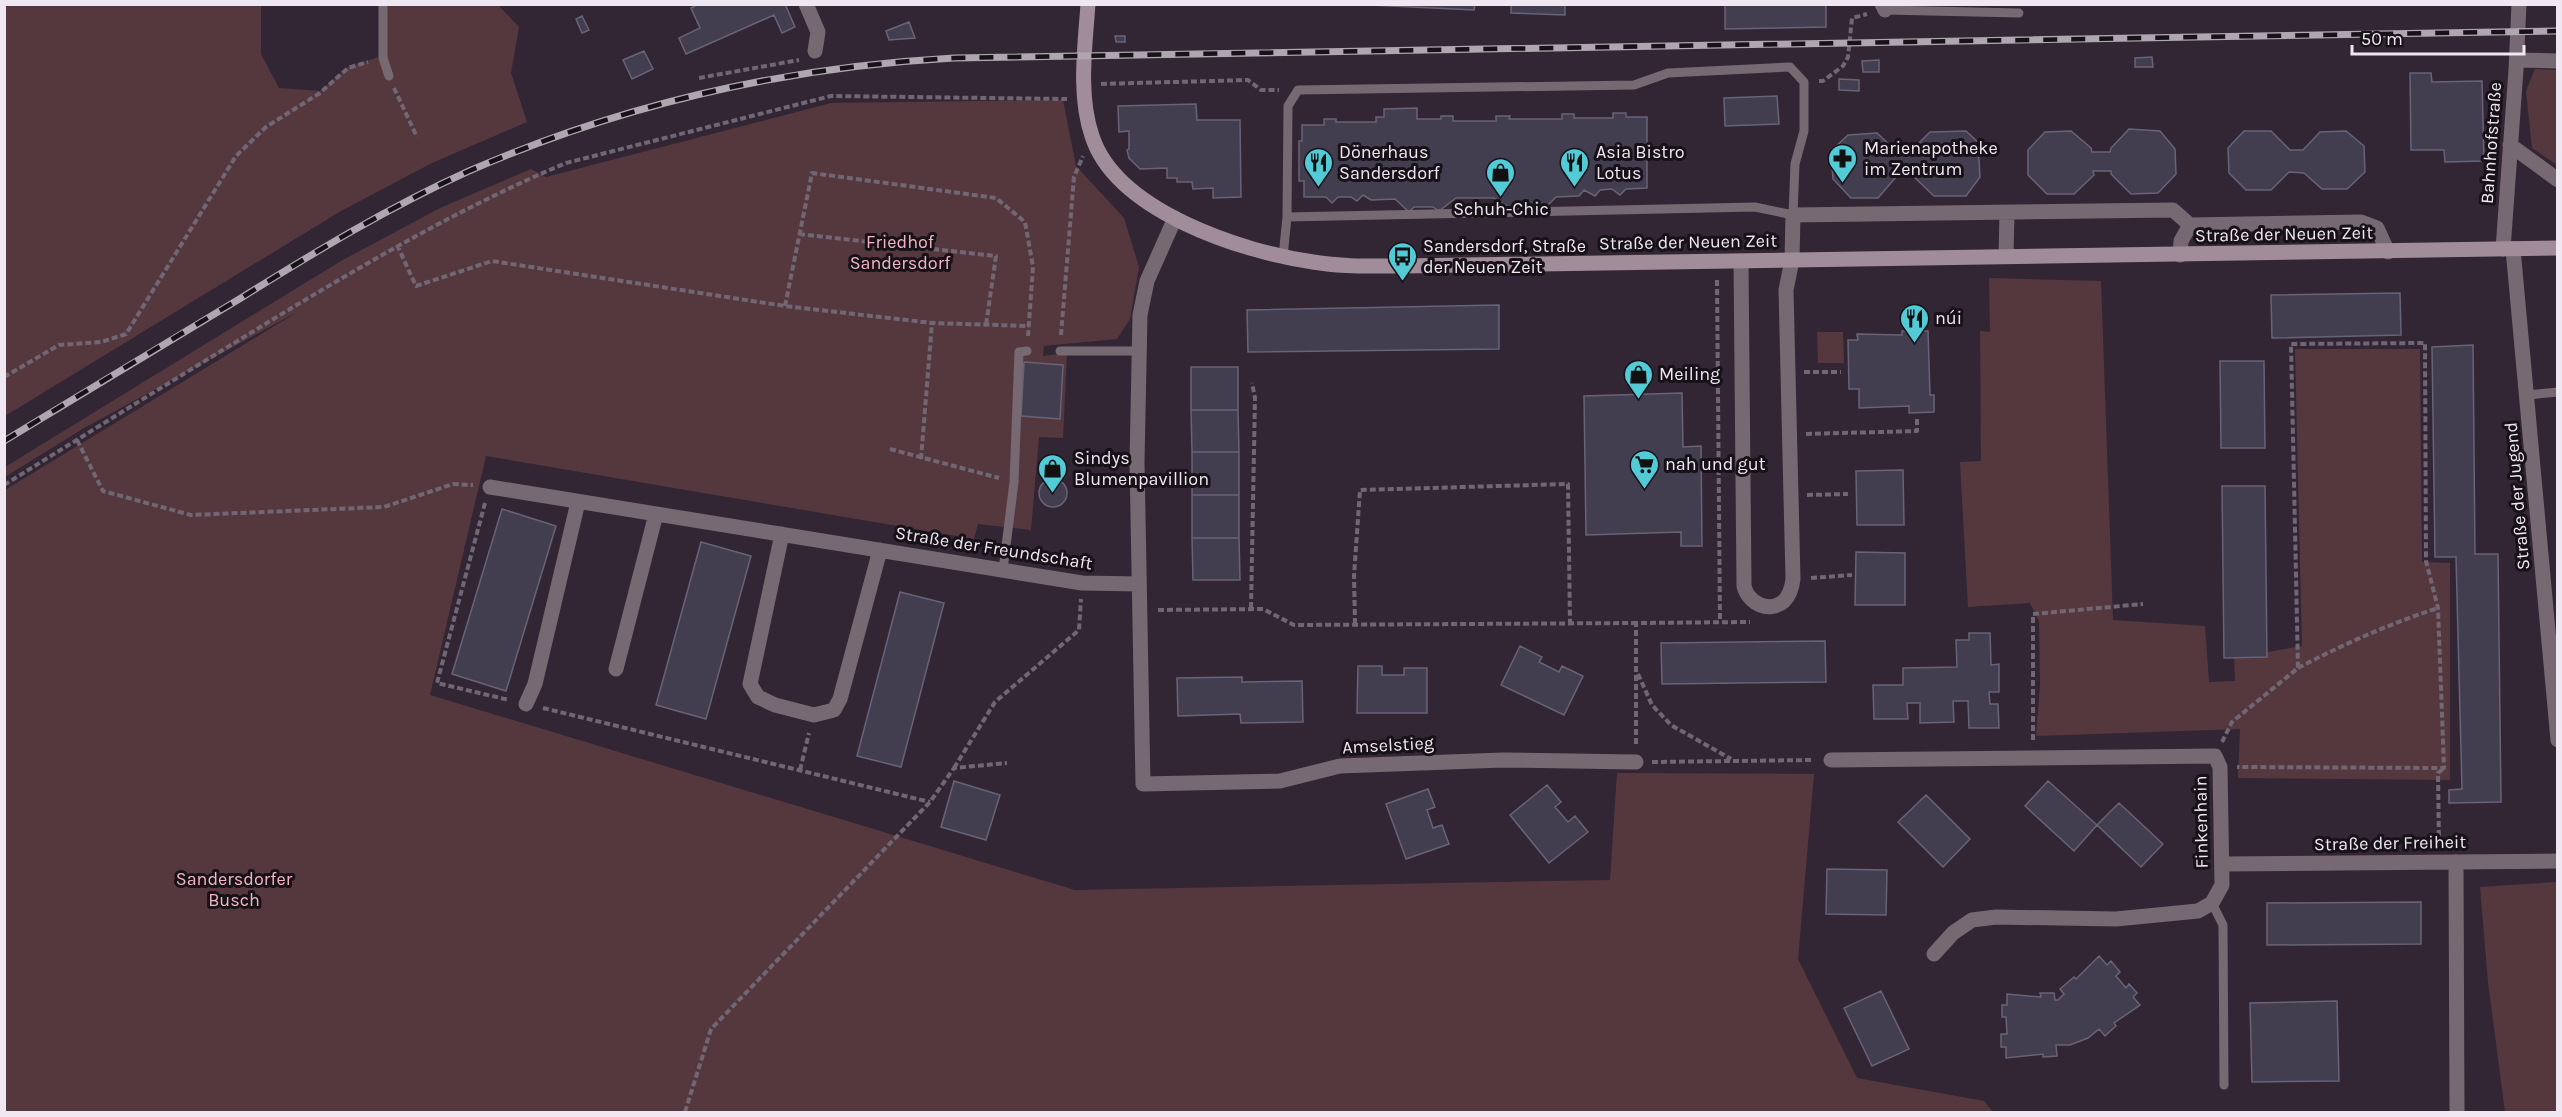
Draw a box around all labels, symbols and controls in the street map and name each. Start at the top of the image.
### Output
scale bar [2352,18,2524,56]
text: 50 m [2361,28,2403,50]
street label: Bahnhofstraße [2476,81,2506,205]
place label: Marienapotheke im Zentrum [1864,137,1998,180]
place label: Dönerhaus Sandersdorf [1339,141,1441,184]
place label: Asia Bistro Lotus [1596,141,1684,184]
pharmacy icon: Marienapotheke im Zentrum [1827,142,1859,184]
restaurant icon: Dönerhaus Sandersdorf [1302,146,1334,188]
restaurant icon: Asia Bistro Lotus [1559,146,1591,188]
shop icon: Schuh-Chic [1485,156,1517,198]
place label: Schuh-Chic [1453,198,1549,220]
street label: Straße der Neuen Zeit [2195,221,2373,247]
street label: Straße der Neuen Zeit [1599,229,1777,255]
park label: Friedhof Sandersdorf [850,231,951,274]
place label: Sandersdorf, Straße der Neuen Zeit [1423,235,1586,278]
bus stop icon: Sandersdorf, Straße der Neuen Zeit [1386,240,1418,282]
restaurant icon: núi [1898,302,1930,344]
place label: núi [1935,307,1962,329]
shop icon: Meiling [1622,358,1654,400]
place label: Meiling [1659,363,1720,385]
street label: Straße der Jugend [2500,421,2534,571]
place label: Sindys Blumenpavillion [1074,447,1209,490]
supermarket icon: nah und gut [1628,448,1660,490]
shop icon: Sindys Blumenpavillion [1037,452,1069,494]
place label: nah und gut [1665,453,1766,475]
street label: Straße der Freundschaft [894,522,1094,574]
street label: Amselstieg [1342,732,1434,758]
street label: Finkenhain [2189,775,2213,869]
street label: Straße der Freiheit [2314,831,2466,855]
park label: Sandersdorfer Busch [176,868,293,911]

